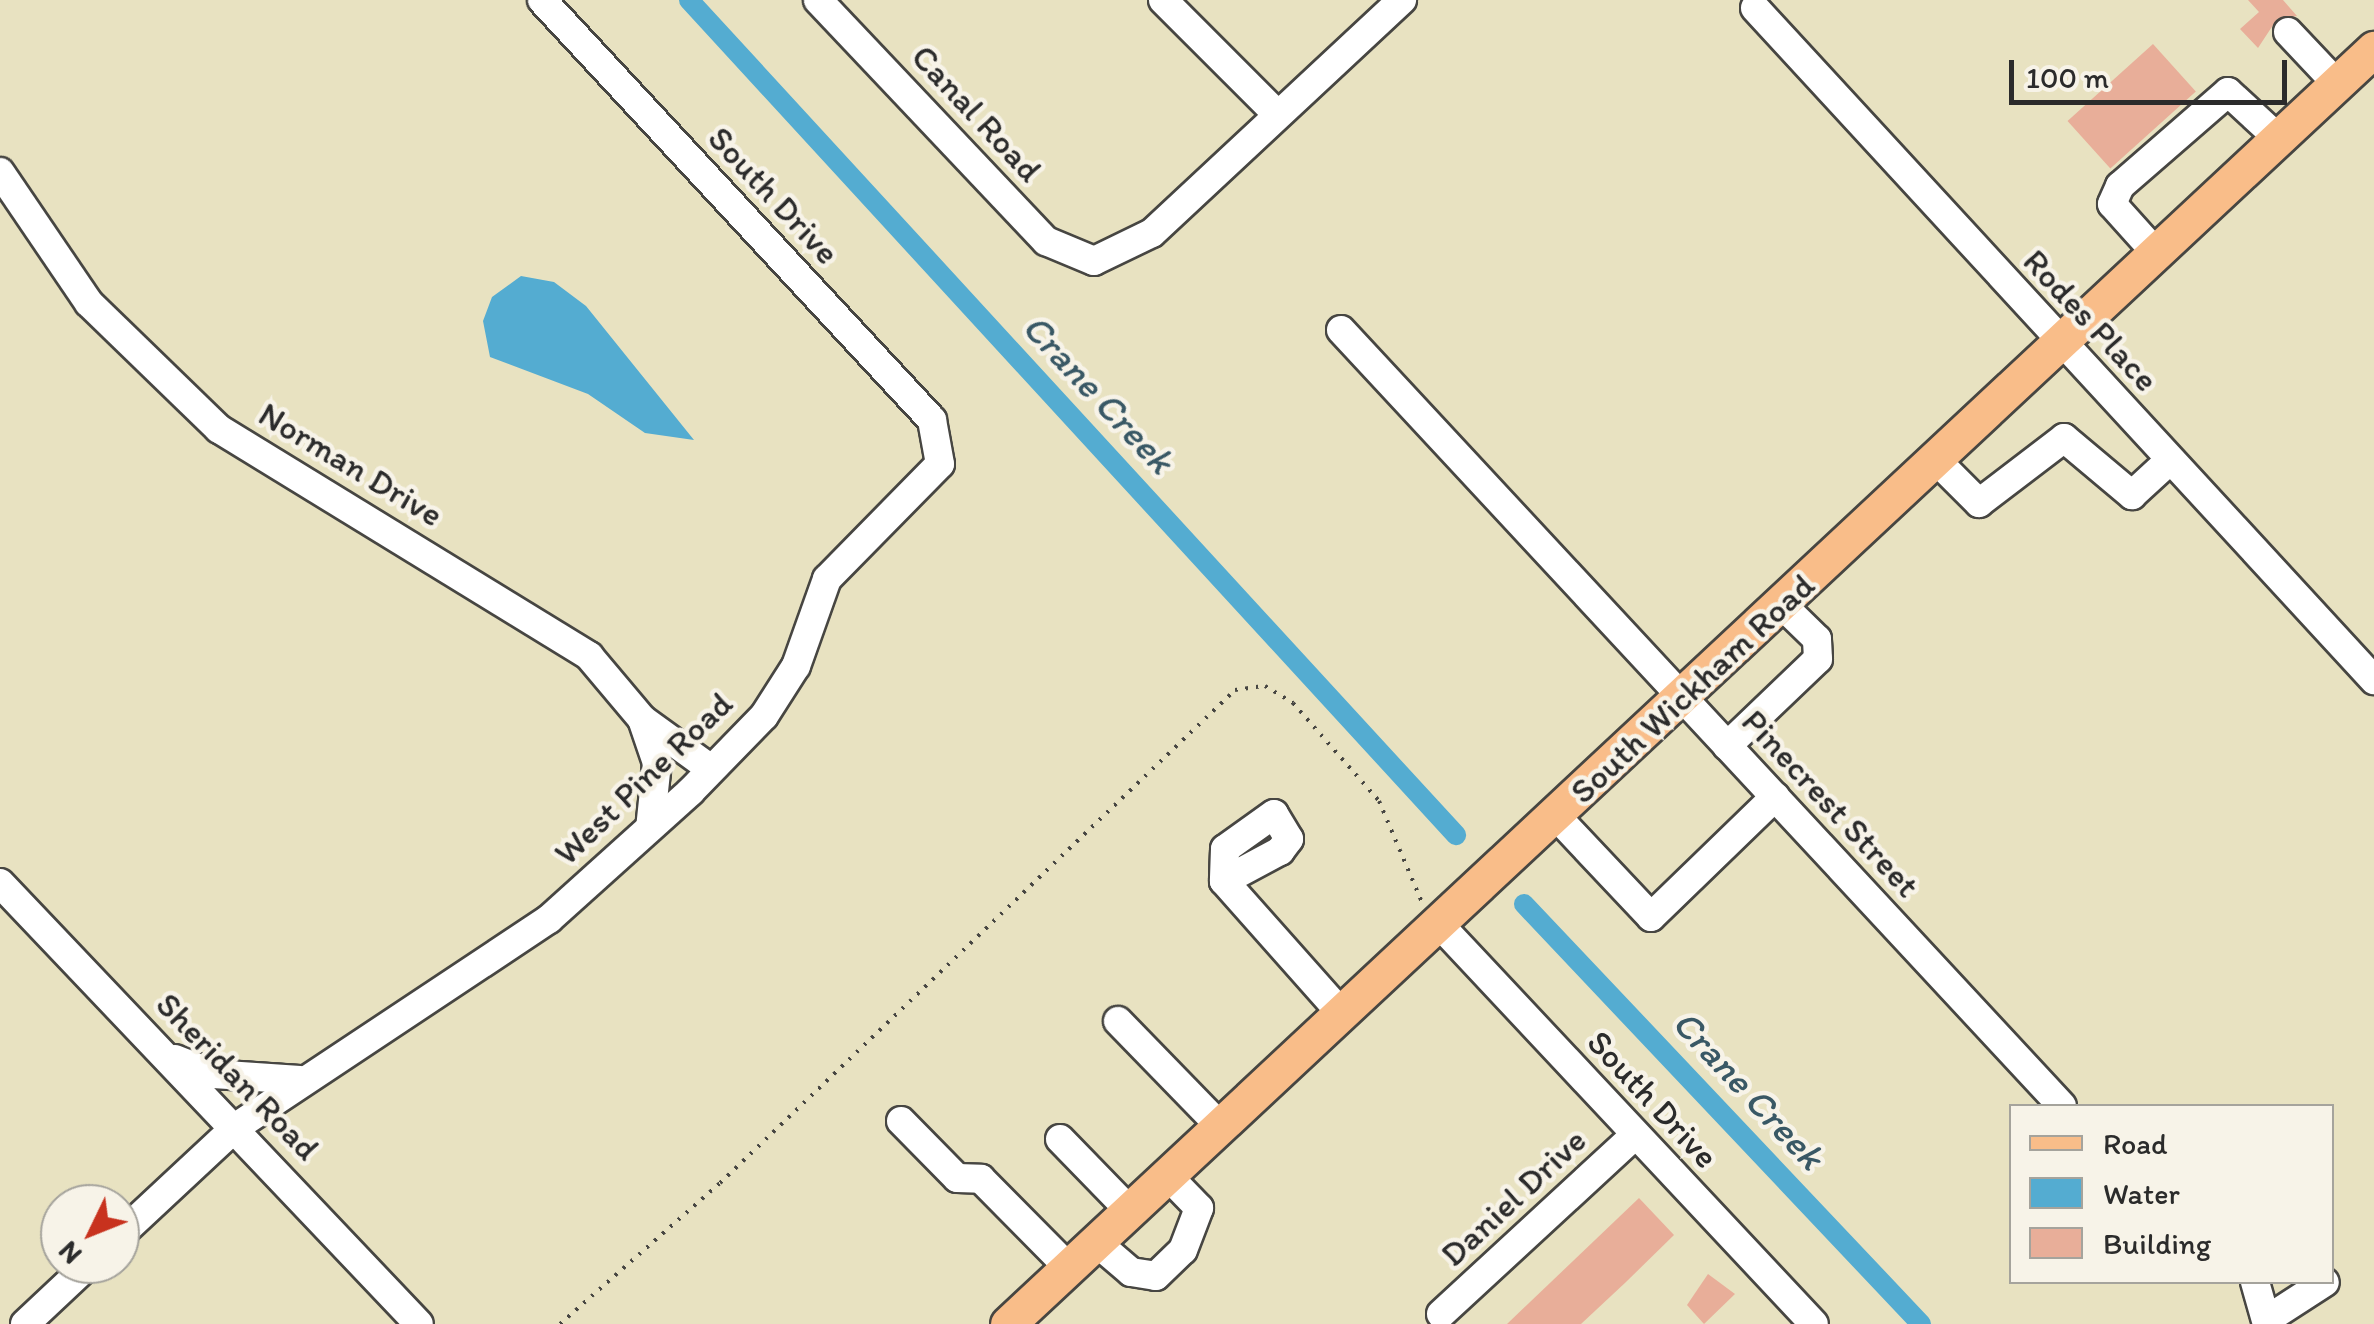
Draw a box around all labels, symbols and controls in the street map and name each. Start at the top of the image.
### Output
street label: Canal Road [903,36,1051,190]
scale bar [2014,40,2292,102]
text: 100 m [2026,59,2109,96]
street label: South Drive [699,117,849,273]
street label: Rodes Place [2015,240,2167,400]
water label: Crane Creek [1013,305,1183,483]
street label: Norman Drive [251,393,451,535]
street label: South Wickham Road [1562,564,1822,812]
street label: West Pine Road [545,683,741,873]
street label: Pinecrest Street [1733,701,1929,905]
street label: Sheridan Road [147,983,329,1169]
water label: Crane Creek [1663,1001,1833,1179]
street label: South Drive [1578,1021,1728,1177]
legend [2009,1104,2334,1284]
street label: Daniel Drive [1432,1119,1594,1275]
text: Road [2103,1125,2168,1162]
text: Water [2103,1175,2180,1212]
north arrow [40,1184,140,1284]
text: Building [2103,1225,2211,1262]
text: N [51,1235,88,1272]

